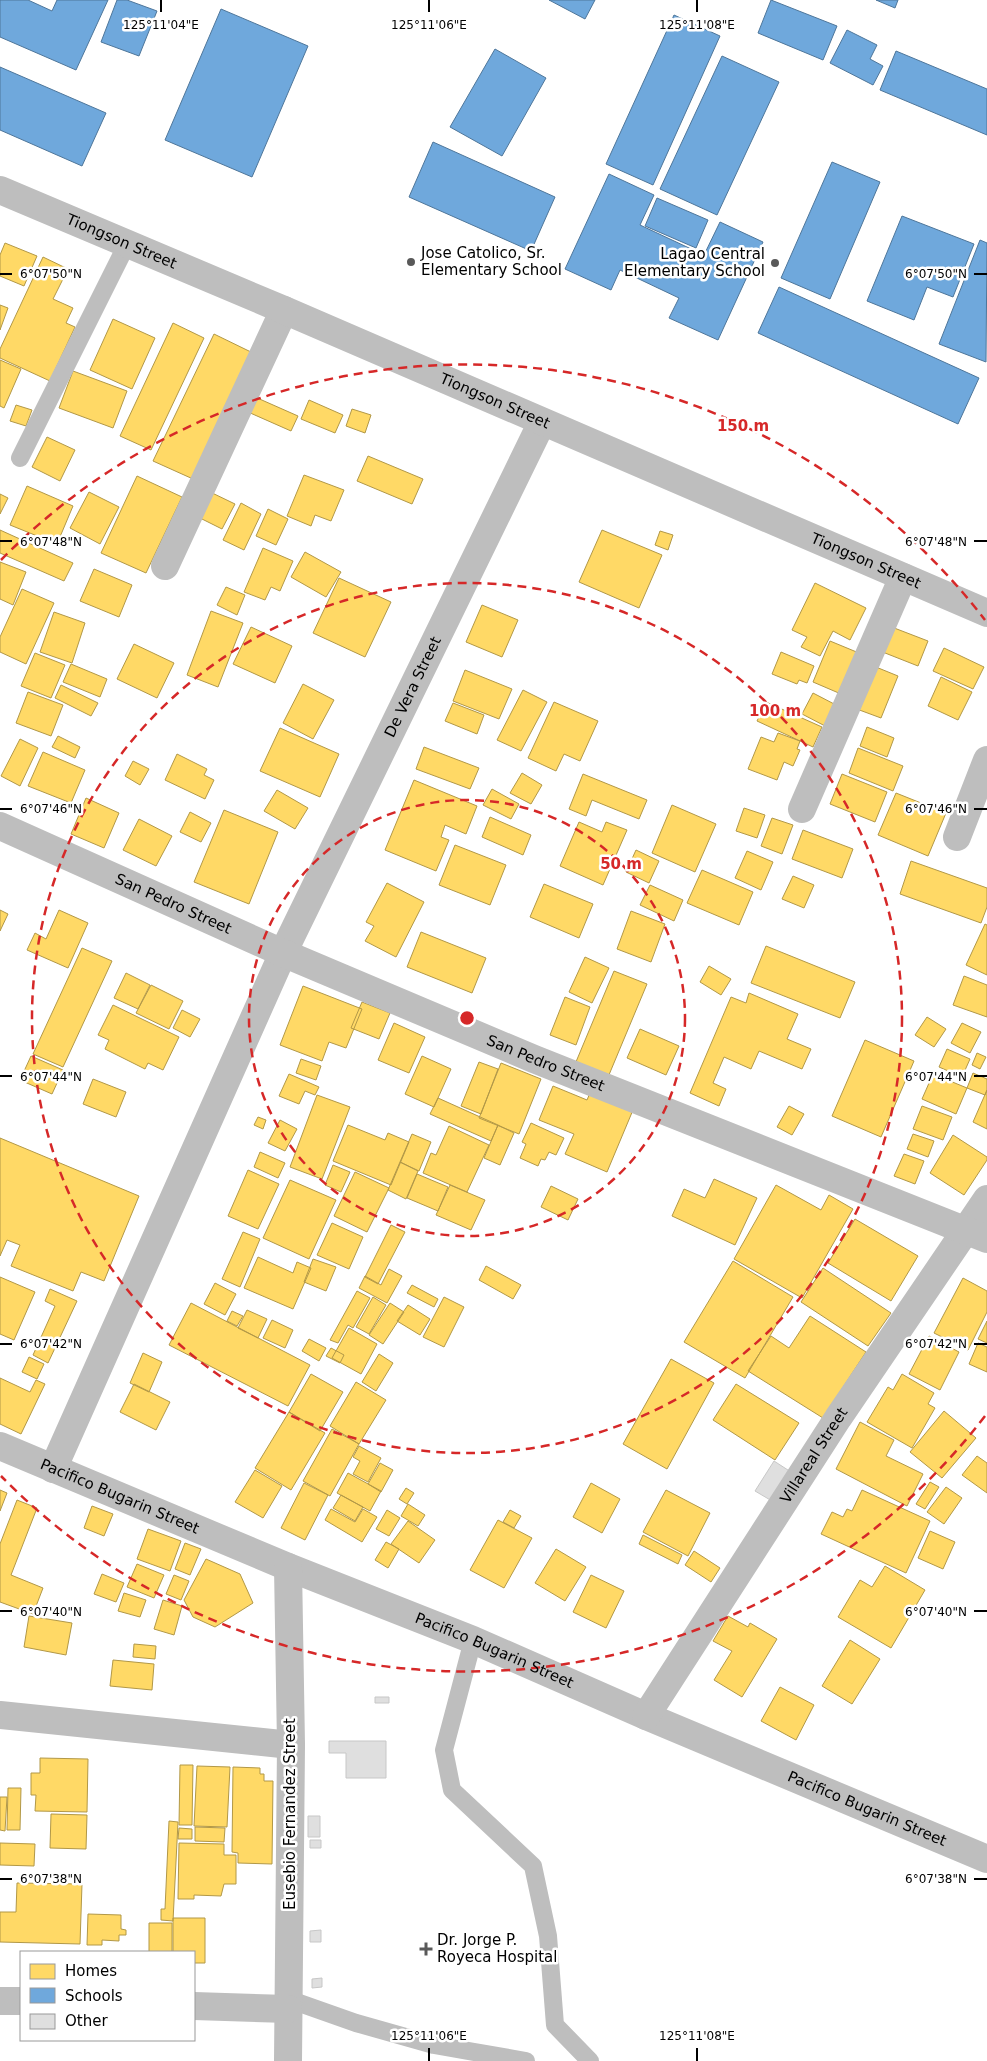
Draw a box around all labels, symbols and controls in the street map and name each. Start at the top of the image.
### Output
text: 125°11'04"E [123,18,199,32]
text: 125°11'06"E [391,18,467,32]
text: 125°11'08"E [659,18,735,32]
street label: Tiongson Street [63,210,180,273]
place label: Jose Catolico, Sr. Elementary School [420,244,562,279]
place label: Lagao Central Elementary School [624,245,765,280]
marker: Jose Catolico, Sr. Elementary School [405,256,417,268]
marker: Lagao Central Elementary School [769,257,781,269]
text: 6°07'50"N [20,267,82,281]
text: 6°07'50"N [905,267,967,281]
street label: Tiongson Street [436,369,553,433]
text: 150 m [717,417,769,435]
street label: Tiongson Street [807,529,924,592]
text: 6°07'48"N [20,535,82,549]
text: 6°07'48"N [905,535,967,549]
street label: De Vera Street [381,634,445,740]
text: 100 m [749,702,801,720]
text: 6°07'46"N [20,802,82,816]
text: 6°07'46"N [905,802,967,816]
text: 50 m [600,855,642,873]
street label: San Pedro Street [112,870,234,938]
centre of rings [458,1009,476,1027]
street label: San Pedro Street [484,1031,607,1095]
text: 6°07'44"N [20,1070,82,1084]
text: 6°07'44"N [905,1070,967,1084]
text: 6°07'42"N [20,1337,82,1351]
text: 6°07'42"N [905,1337,967,1351]
street label: Villareal Street [776,1404,852,1507]
street label: Pacifico Bugarin Street [38,1455,202,1538]
text: 6°07'40"N [20,1605,82,1619]
text: 6°07'40"N [905,1605,967,1619]
street label: Pacifico Bugarin Street [412,1609,576,1692]
street label: Eusebio Fernandez Street [281,1718,299,1910]
street label: Pacifico Bugarin Street [785,1767,949,1850]
text: 6°07'38"N [20,1872,82,1886]
text: 6°07'38"N [905,1872,967,1886]
place label: Dr. Jorge P. Royeca Hospital [437,1931,557,1966]
marker: Dr. Jorge P. Royeca Hospital [419,1942,433,1956]
legend [20,1951,195,2041]
text: Homes [65,1962,117,1980]
text: Schools [65,1987,123,2005]
text: Other [65,2012,108,2030]
text: 125°11'06"E [391,2029,467,2043]
text: 125°11'08"E [659,2029,735,2043]

